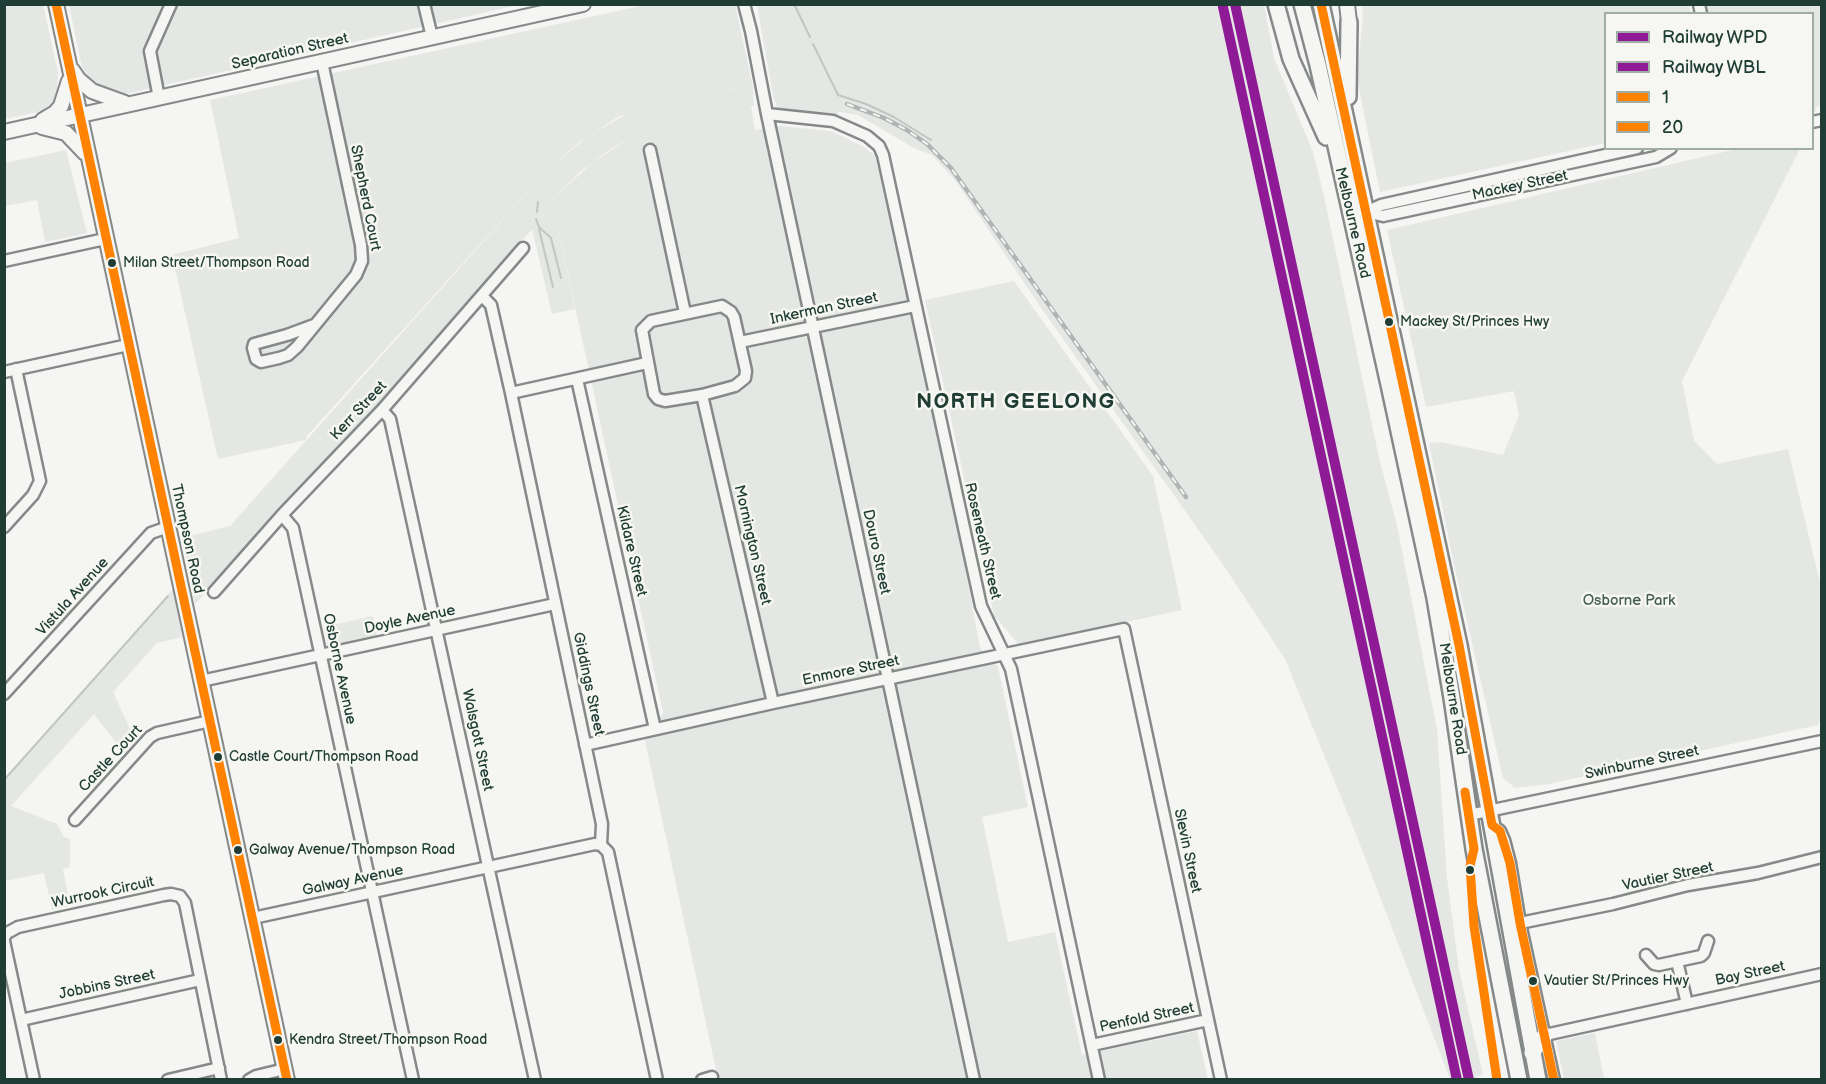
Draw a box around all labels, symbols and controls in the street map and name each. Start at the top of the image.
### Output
legend [1604,12,1814,150]
text: Railway WPD [1662,27,1767,48]
street label: Separation Street [230,30,350,74]
text: Railway WBL [1662,57,1766,78]
text: 1 [1662,87,1669,108]
text: 20 [1662,117,1683,138]
street label: Shepherd Court [346,144,384,252]
street label: Melbourne Road [1330,166,1374,280]
street label: Mackey Street [1471,167,1569,205]
place label: Milan Street/Thompson Road [123,255,310,271]
marker: Milan Street/Thompson Road [106,257,118,269]
street label: Inkerman Street [769,289,879,329]
place label: Mackey St/Princes Hwy [1400,314,1549,330]
marker: Mackey St/Princes Hwy [1383,316,1395,328]
street label: Kerr Street [327,378,391,444]
district label: NORTH GEELONG [916,390,1116,416]
street label: Roseneath Street [960,481,1004,601]
street label: Thompson Road [167,483,207,595]
street label: Mornington Street [729,483,775,607]
street label: Kildare Street [612,504,650,598]
street label: Douro Street [858,508,894,596]
street label: Vistula Avenue [33,554,113,640]
park label: Osborne Park [1583,592,1675,610]
street label: Doyle Avenue [363,602,457,638]
street label: Osborne Avenue [318,612,360,726]
street label: Giddings Street [568,631,608,737]
street label: Melbourne Road [1434,642,1470,756]
street label: Enmore Street [801,652,901,690]
street label: Walsgott Street [457,687,497,793]
street label: Castle Court [75,722,147,796]
street label: Swinburne Street [1583,742,1701,784]
place label: Castle Court/Thompson Road [229,749,418,765]
marker: Castle Court/Thompson Road [212,751,224,763]
street label: Slevin Street [1169,807,1205,895]
place label: Galway Avenue/Thompson Road [249,842,455,858]
marker: Galway Avenue/Thompson Road [232,844,244,856]
street label: Vautier Street [1621,859,1715,895]
street label: Galway Avenue [301,862,405,900]
unlabelled marker [1464,864,1476,876]
street label: Wurrook Circuit [50,873,156,913]
street label: Bay Street [1714,958,1786,990]
street label: Jobbins Street [57,966,157,1004]
place label: Vautier St/Princes Hwy [1544,973,1689,989]
marker: Vautier St/Princes Hwy [1527,975,1539,987]
street label: Penfold Street [1098,999,1196,1037]
place label: Kendra Street/Thompson Road [289,1032,487,1048]
marker: Kendra Street/Thompson Road [272,1034,284,1046]

